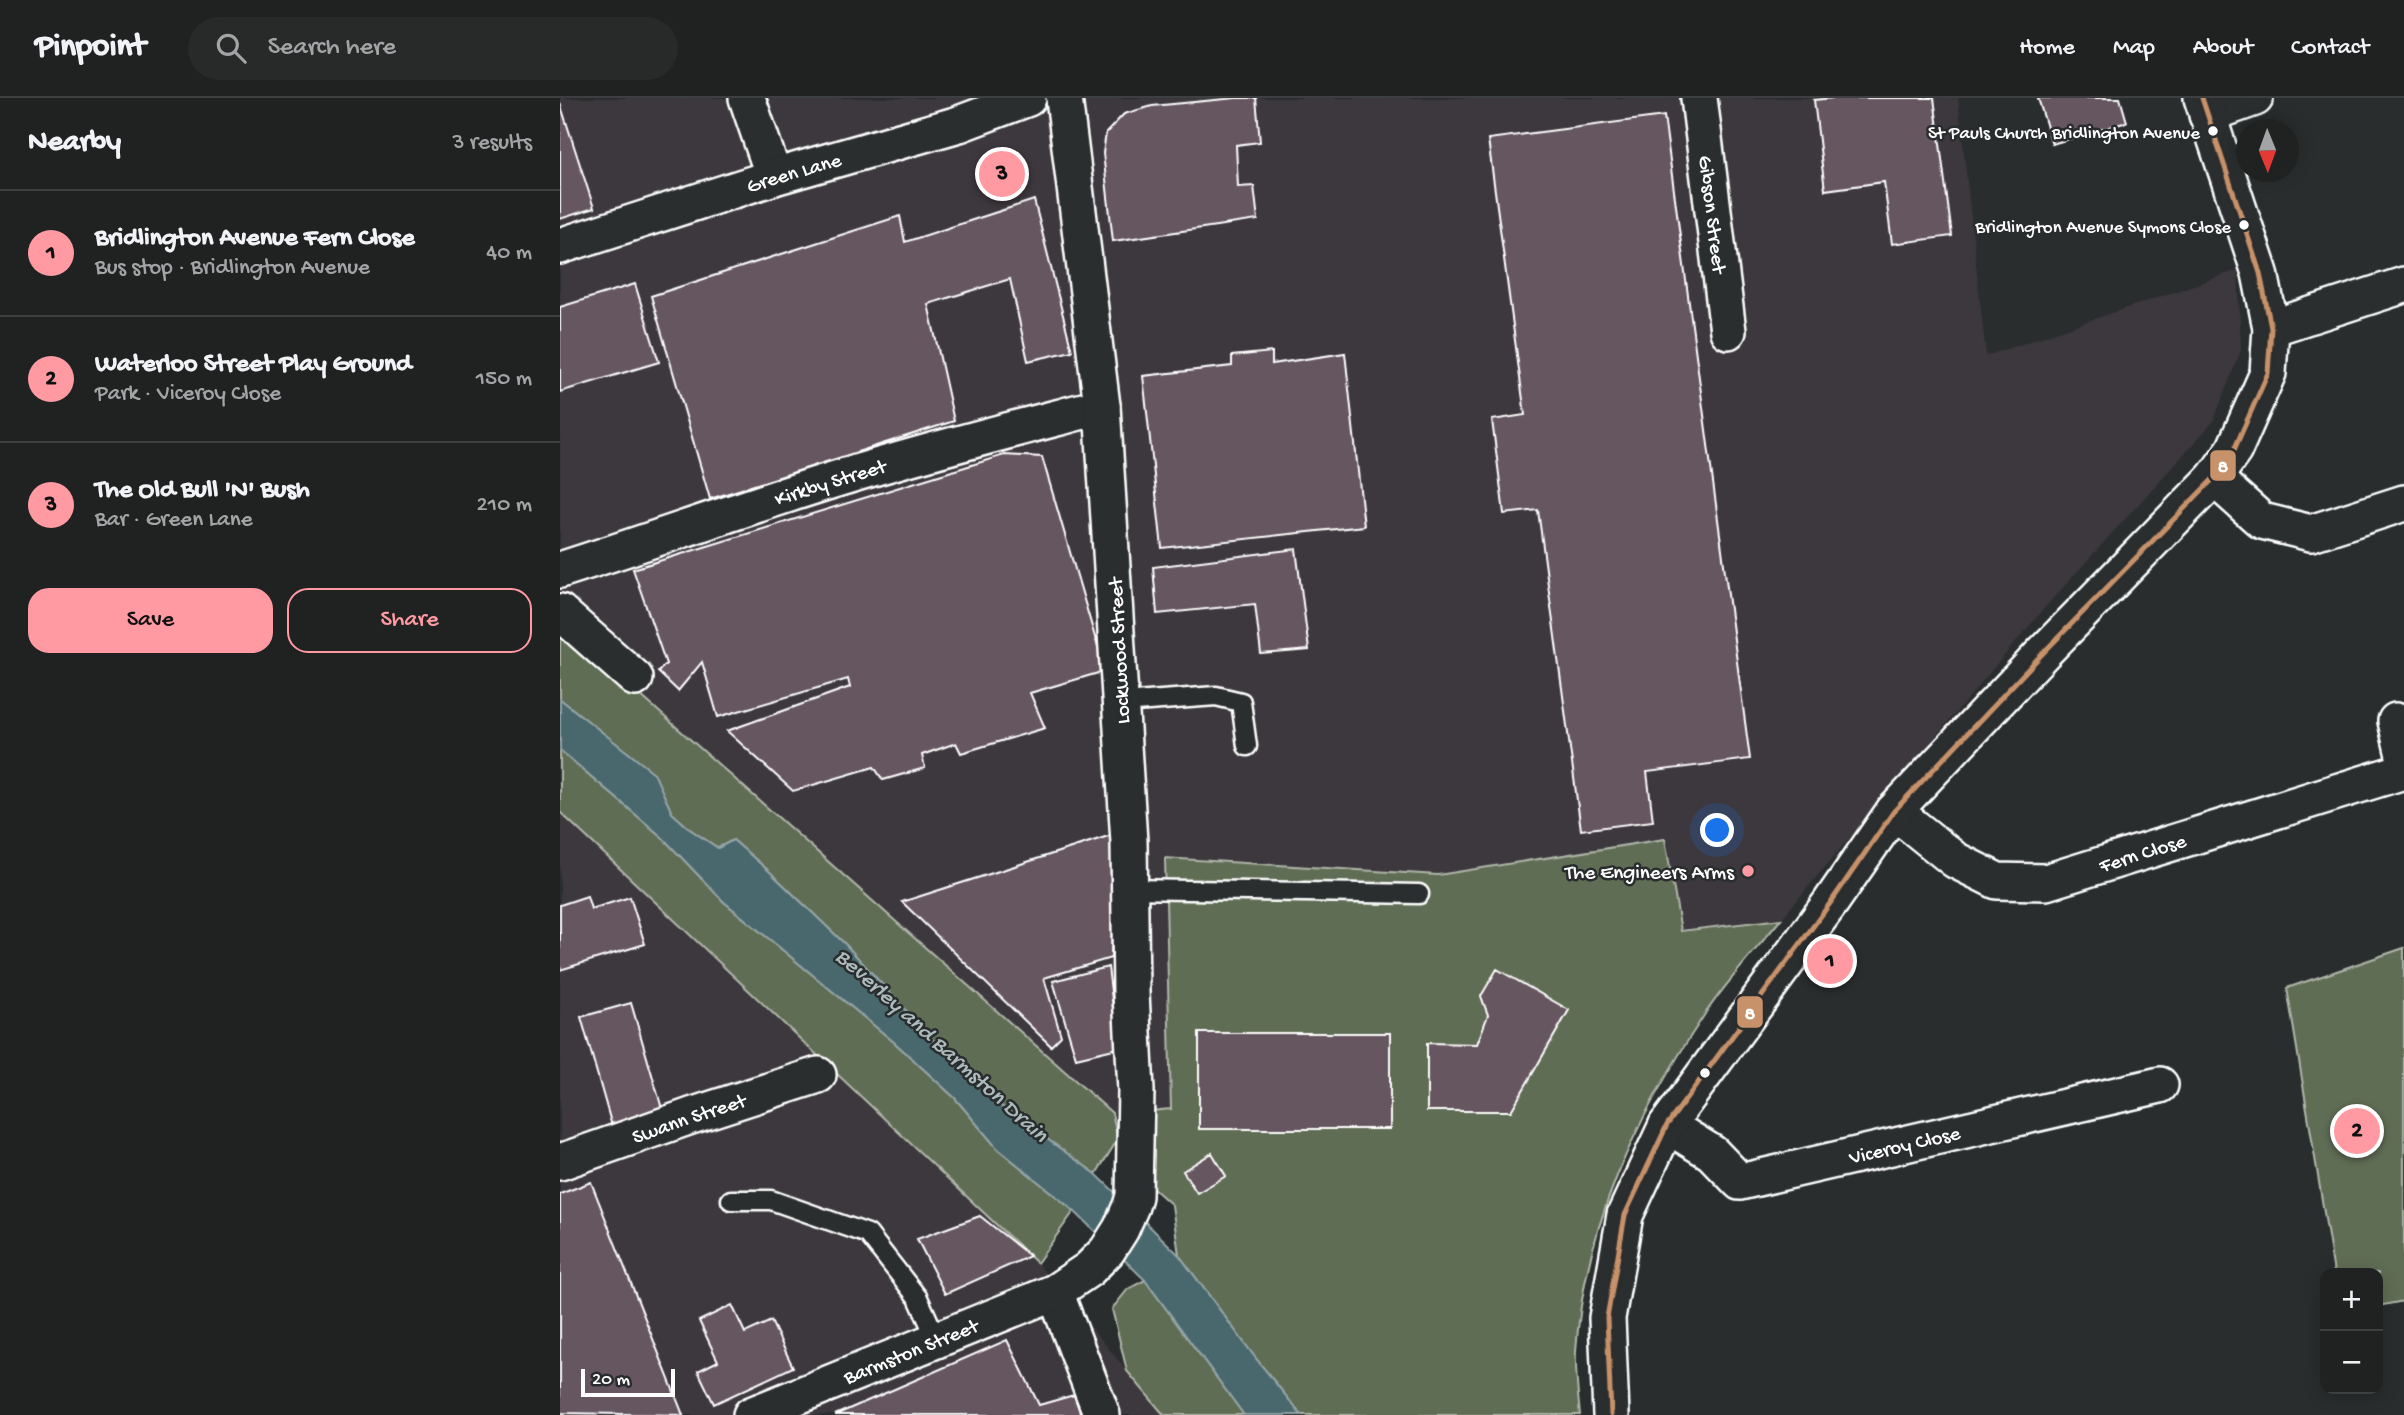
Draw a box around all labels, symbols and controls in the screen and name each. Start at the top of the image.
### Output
search box [188,17,678,80]
text: Pinpoint [35,29,146,67]
icon: search [212,29,250,67]
text: Search here [268,33,396,64]
text: Home [2019,34,2075,63]
text: Map [2113,34,2155,63]
text: About [2193,34,2253,63]
text: Contact [2291,34,2369,63]
north arrow [2236,119,2299,182]
place label: St Pauls Church Bridlington Avenue [1928,123,2200,146]
marker: St Pauls Church Bridlington Avenue [2206,124,2220,138]
text: Nearby [28,126,121,161]
text: 3 results [452,130,532,157]
pin: 3 [979,148,1025,200]
street label: Green Lane [744,149,846,201]
street label: Gibson Street [1690,154,1730,277]
place label: Bridlington Avenue Symons Close [1974,217,2231,240]
marker: Bridlington Avenue Symons Close [2237,218,2251,232]
text: Bridlington Avenue Fern Close [95,224,415,255]
text: 1 [46,240,56,267]
text: 40 m [486,240,532,267]
text: Bus stop · Bridlington Avenue [95,255,370,282]
text: Waterloo Street Play Ground [95,350,411,381]
text: 2 [45,366,57,393]
text: 150 m [476,366,532,393]
text: Park · Viceroy Close [95,381,281,408]
line badge: 8 [2209,449,2237,482]
street label: Kirkby Street [772,455,892,514]
text: 8 [2218,457,2229,480]
text: The Old Bull 'N' Bush [95,476,310,507]
text: 3 [45,492,57,519]
text: 210 m [477,492,532,519]
text: Bar · Green Lane [95,507,253,534]
street label: Lockwood Street [1105,575,1138,725]
button: Save [28,588,273,653]
button: Share [287,588,532,653]
your location [1700,813,1734,847]
street label: Fern Close [2096,830,2191,881]
place label: The Engineers Arms [1564,862,1735,887]
marker: The Engineers Arms [1740,863,1756,879]
pin: 1 [1807,935,1853,987]
water label: Beverley and Barmston Drain [829,944,1053,1150]
line badge: 8 [1736,995,1764,1029]
text: 8 [1745,1004,1756,1027]
unlabelled marker [1698,1066,1712,1080]
street label: Swann Street [629,1089,752,1152]
pin: 2 [2334,1105,2380,1157]
street label: Viceroy Close [1846,1122,1964,1173]
map controls [2320,1268,2383,1394]
button: + [2320,1268,2383,1331]
street label: Barmston Street [840,1314,985,1393]
button: − [2320,1331,2383,1394]
scale bar [581,1366,676,1398]
text: 20 m [592,1369,630,1392]

